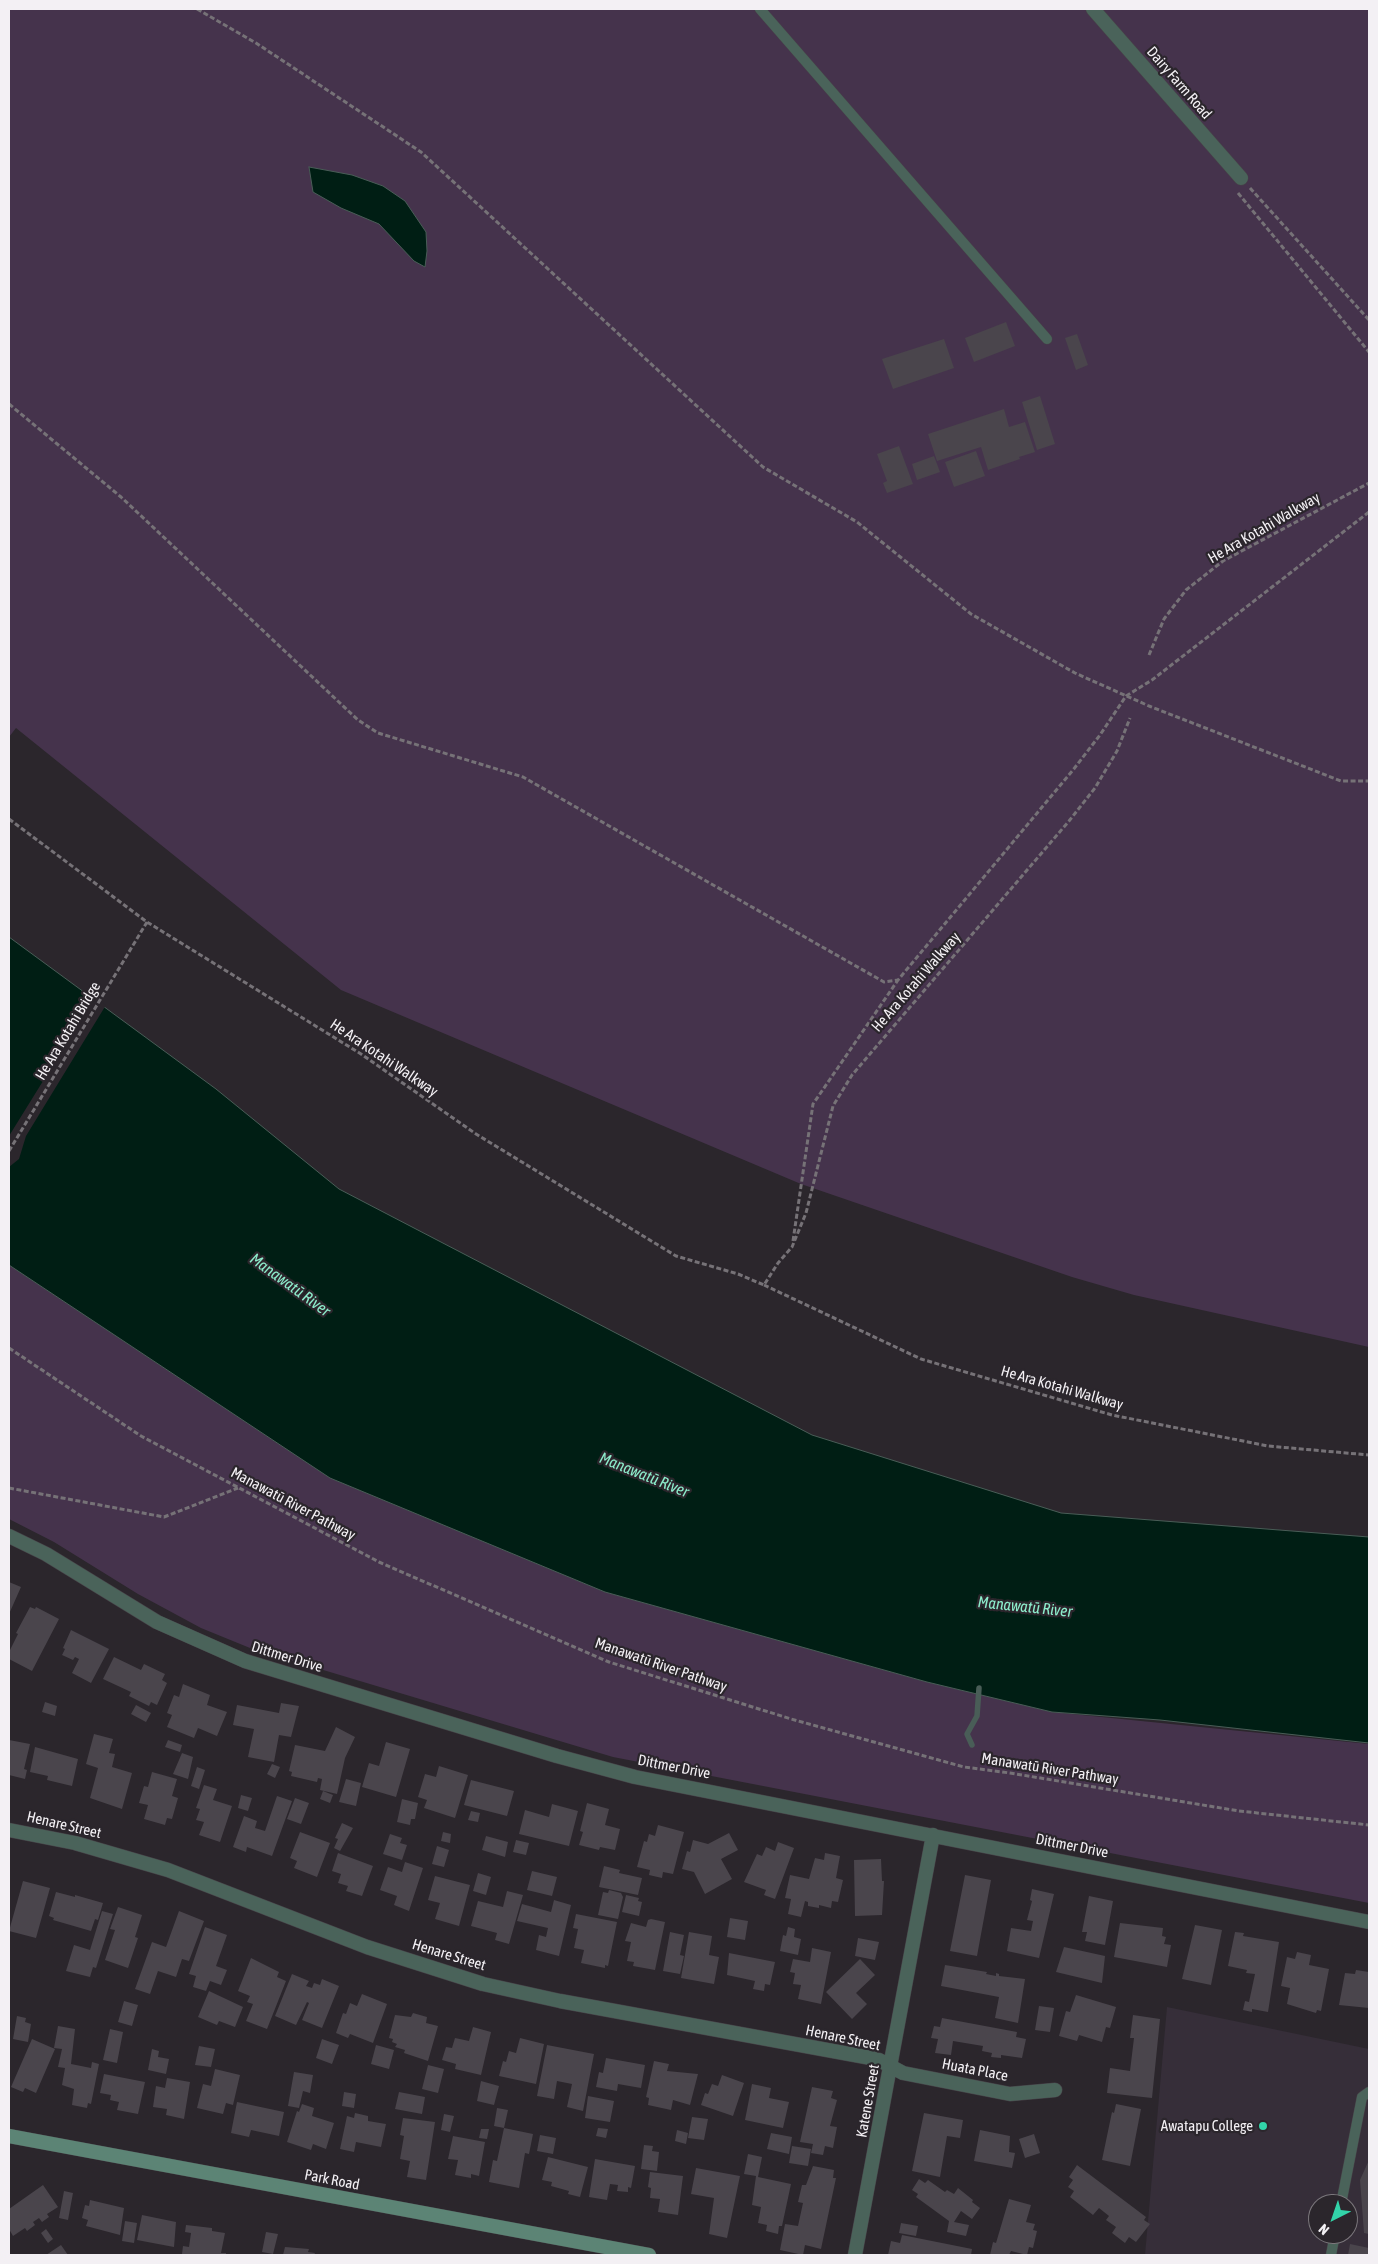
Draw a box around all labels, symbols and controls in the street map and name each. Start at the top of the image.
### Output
street label: Dairy Farm Road [1143,43,1215,123]
street label: He Ara Kotahi Walkway [1205,489,1323,567]
street label: He Ara Kotahi Walkway [868,928,964,1036]
street label: He Ara Kotahi Bridge [32,979,104,1083]
street label: He Ara Kotahi Walkway [327,1015,441,1101]
water label: Manawatū River [246,1249,334,1321]
street label: He Ara Kotahi Walkway [999,1362,1125,1414]
water label: Manawatū River [596,1448,692,1502]
street label: Manawatū River Pathway [228,1464,358,1544]
water label: Manawatū River [977,1592,1073,1622]
street label: Manawatū River Pathway [593,1634,729,1696]
street label: Dittmer Drive [249,1638,325,1676]
street label: Manawatū River Pathway [980,1749,1120,1789]
street label: Dittmer Drive [636,1751,712,1783]
street label: Henare Street [25,1808,103,1842]
street label: Dittmer Drive [1034,1830,1110,1862]
street label: Henare Street [410,1935,488,1975]
street label: Henare Street [804,2021,882,2055]
street label: Huata Place [940,2055,1010,2085]
street label: Katene Street [853,2063,883,2139]
place label: Awatapu College [1161,2117,1253,2135]
marker: Awatapu College [1257,2120,1269,2132]
street label: Park Road [303,2166,361,2194]
north arrow [1308,2194,1358,2244]
text: N [1315,2221,1332,2238]

